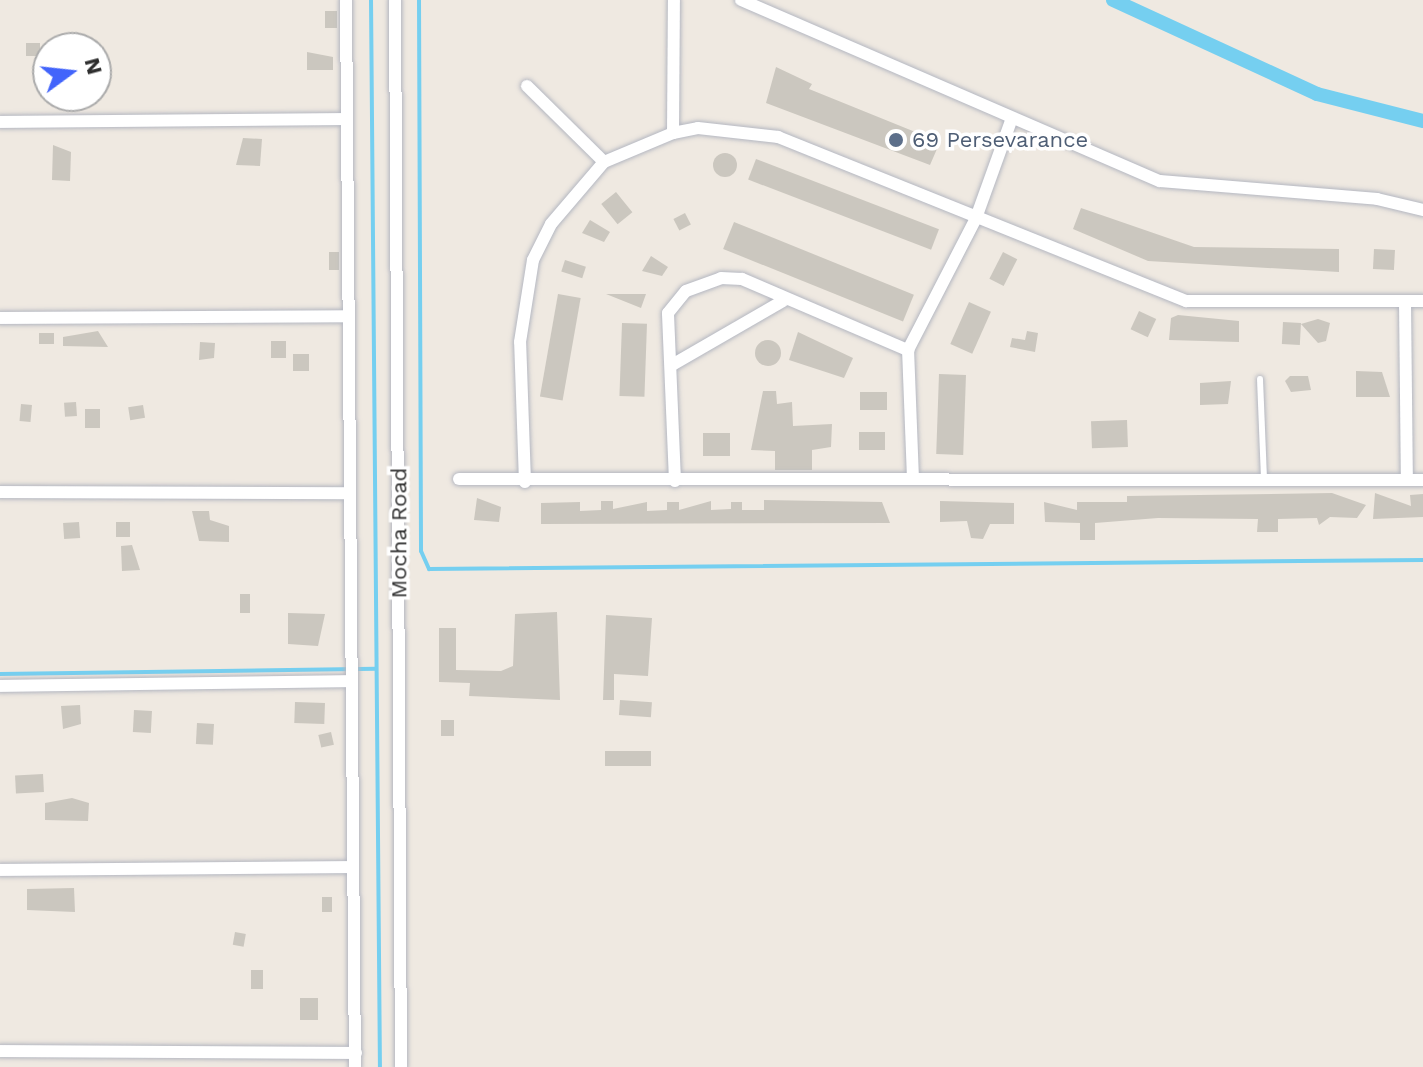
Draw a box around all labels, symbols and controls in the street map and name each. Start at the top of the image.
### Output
north arrow [32,32,112,112]
text: N [80,55,108,77]
place label: 69 Persevarance [912,127,1088,153]
marker: 69 Persevarance [887,131,905,149]
street label: Mocha Road [386,467,412,599]

